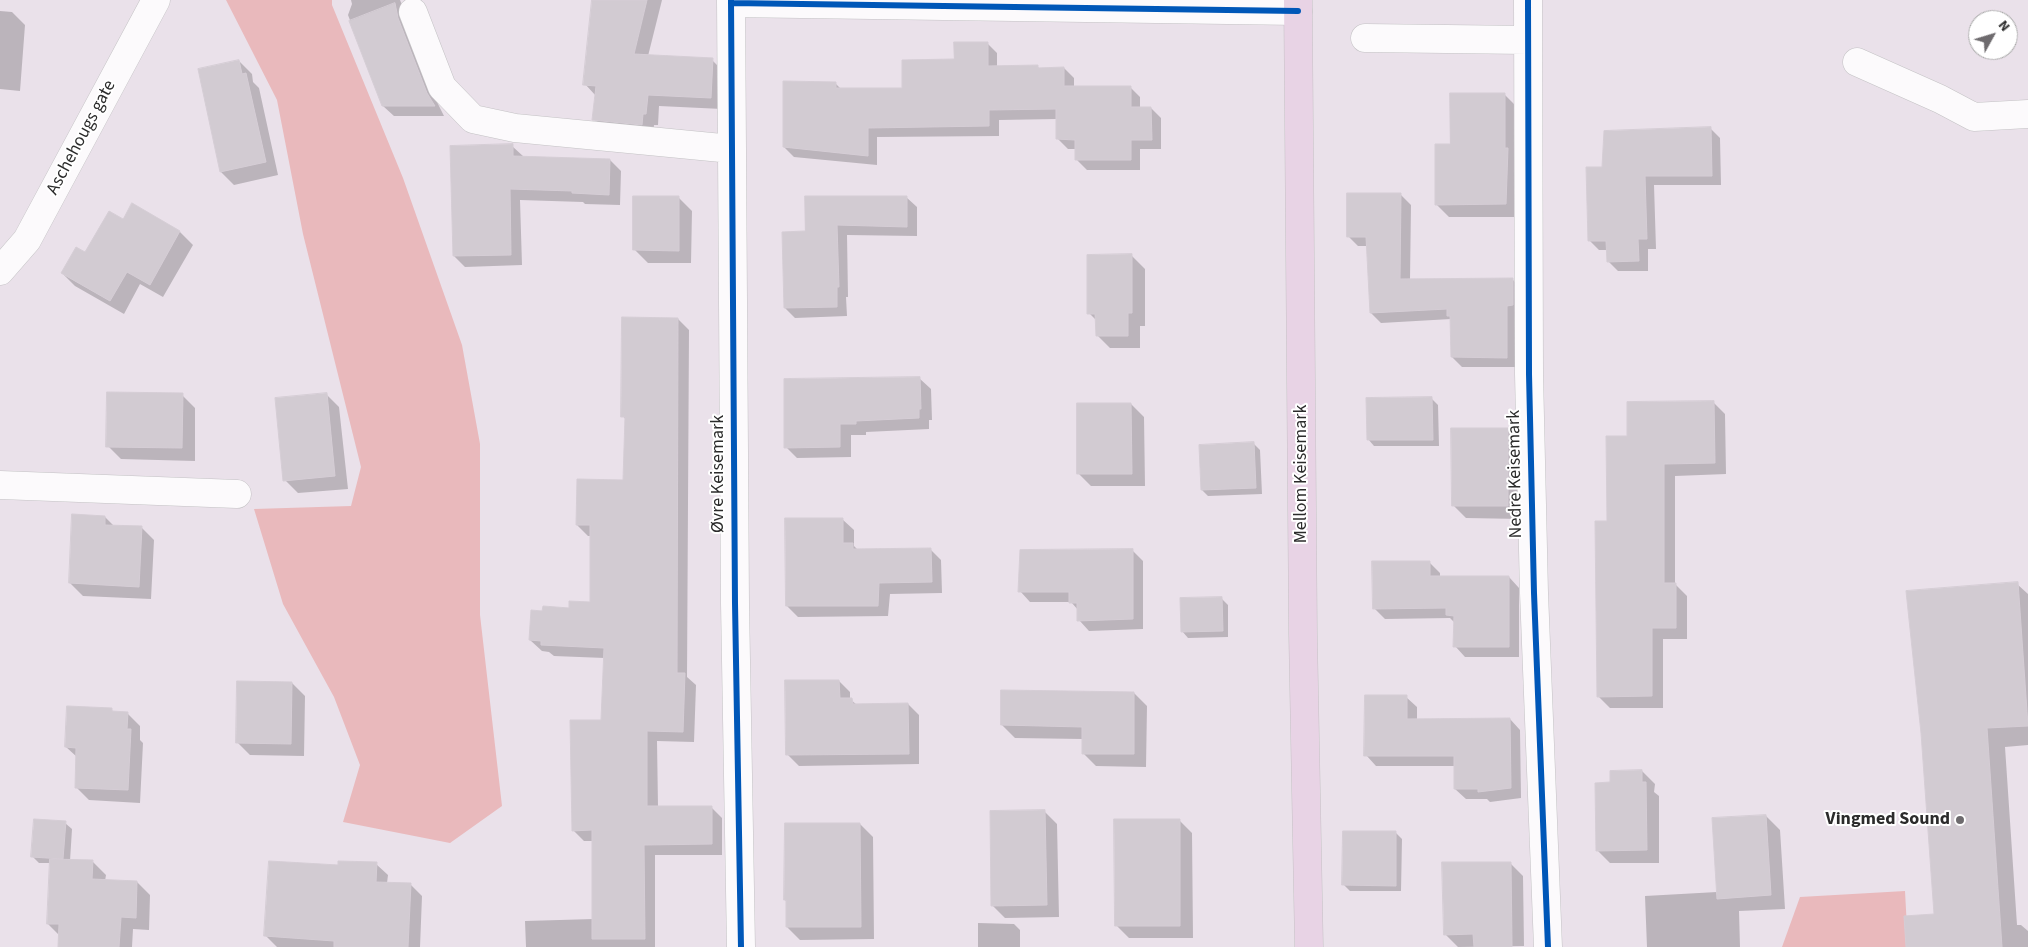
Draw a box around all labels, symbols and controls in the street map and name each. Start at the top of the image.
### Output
north arrow [1968,10,2018,60]
text: N [1993,16,2015,36]
street label: Aschehougs gate [43,77,121,199]
street label: Mellom Keisemark [1291,405,1313,543]
street label: Nedre Keisemark [1504,410,1528,538]
street label: Øvre Keisemark [708,415,730,533]
place label: Vingmed Sound [1826,809,1950,831]
marker: Vingmed Sound [1954,814,1966,826]

